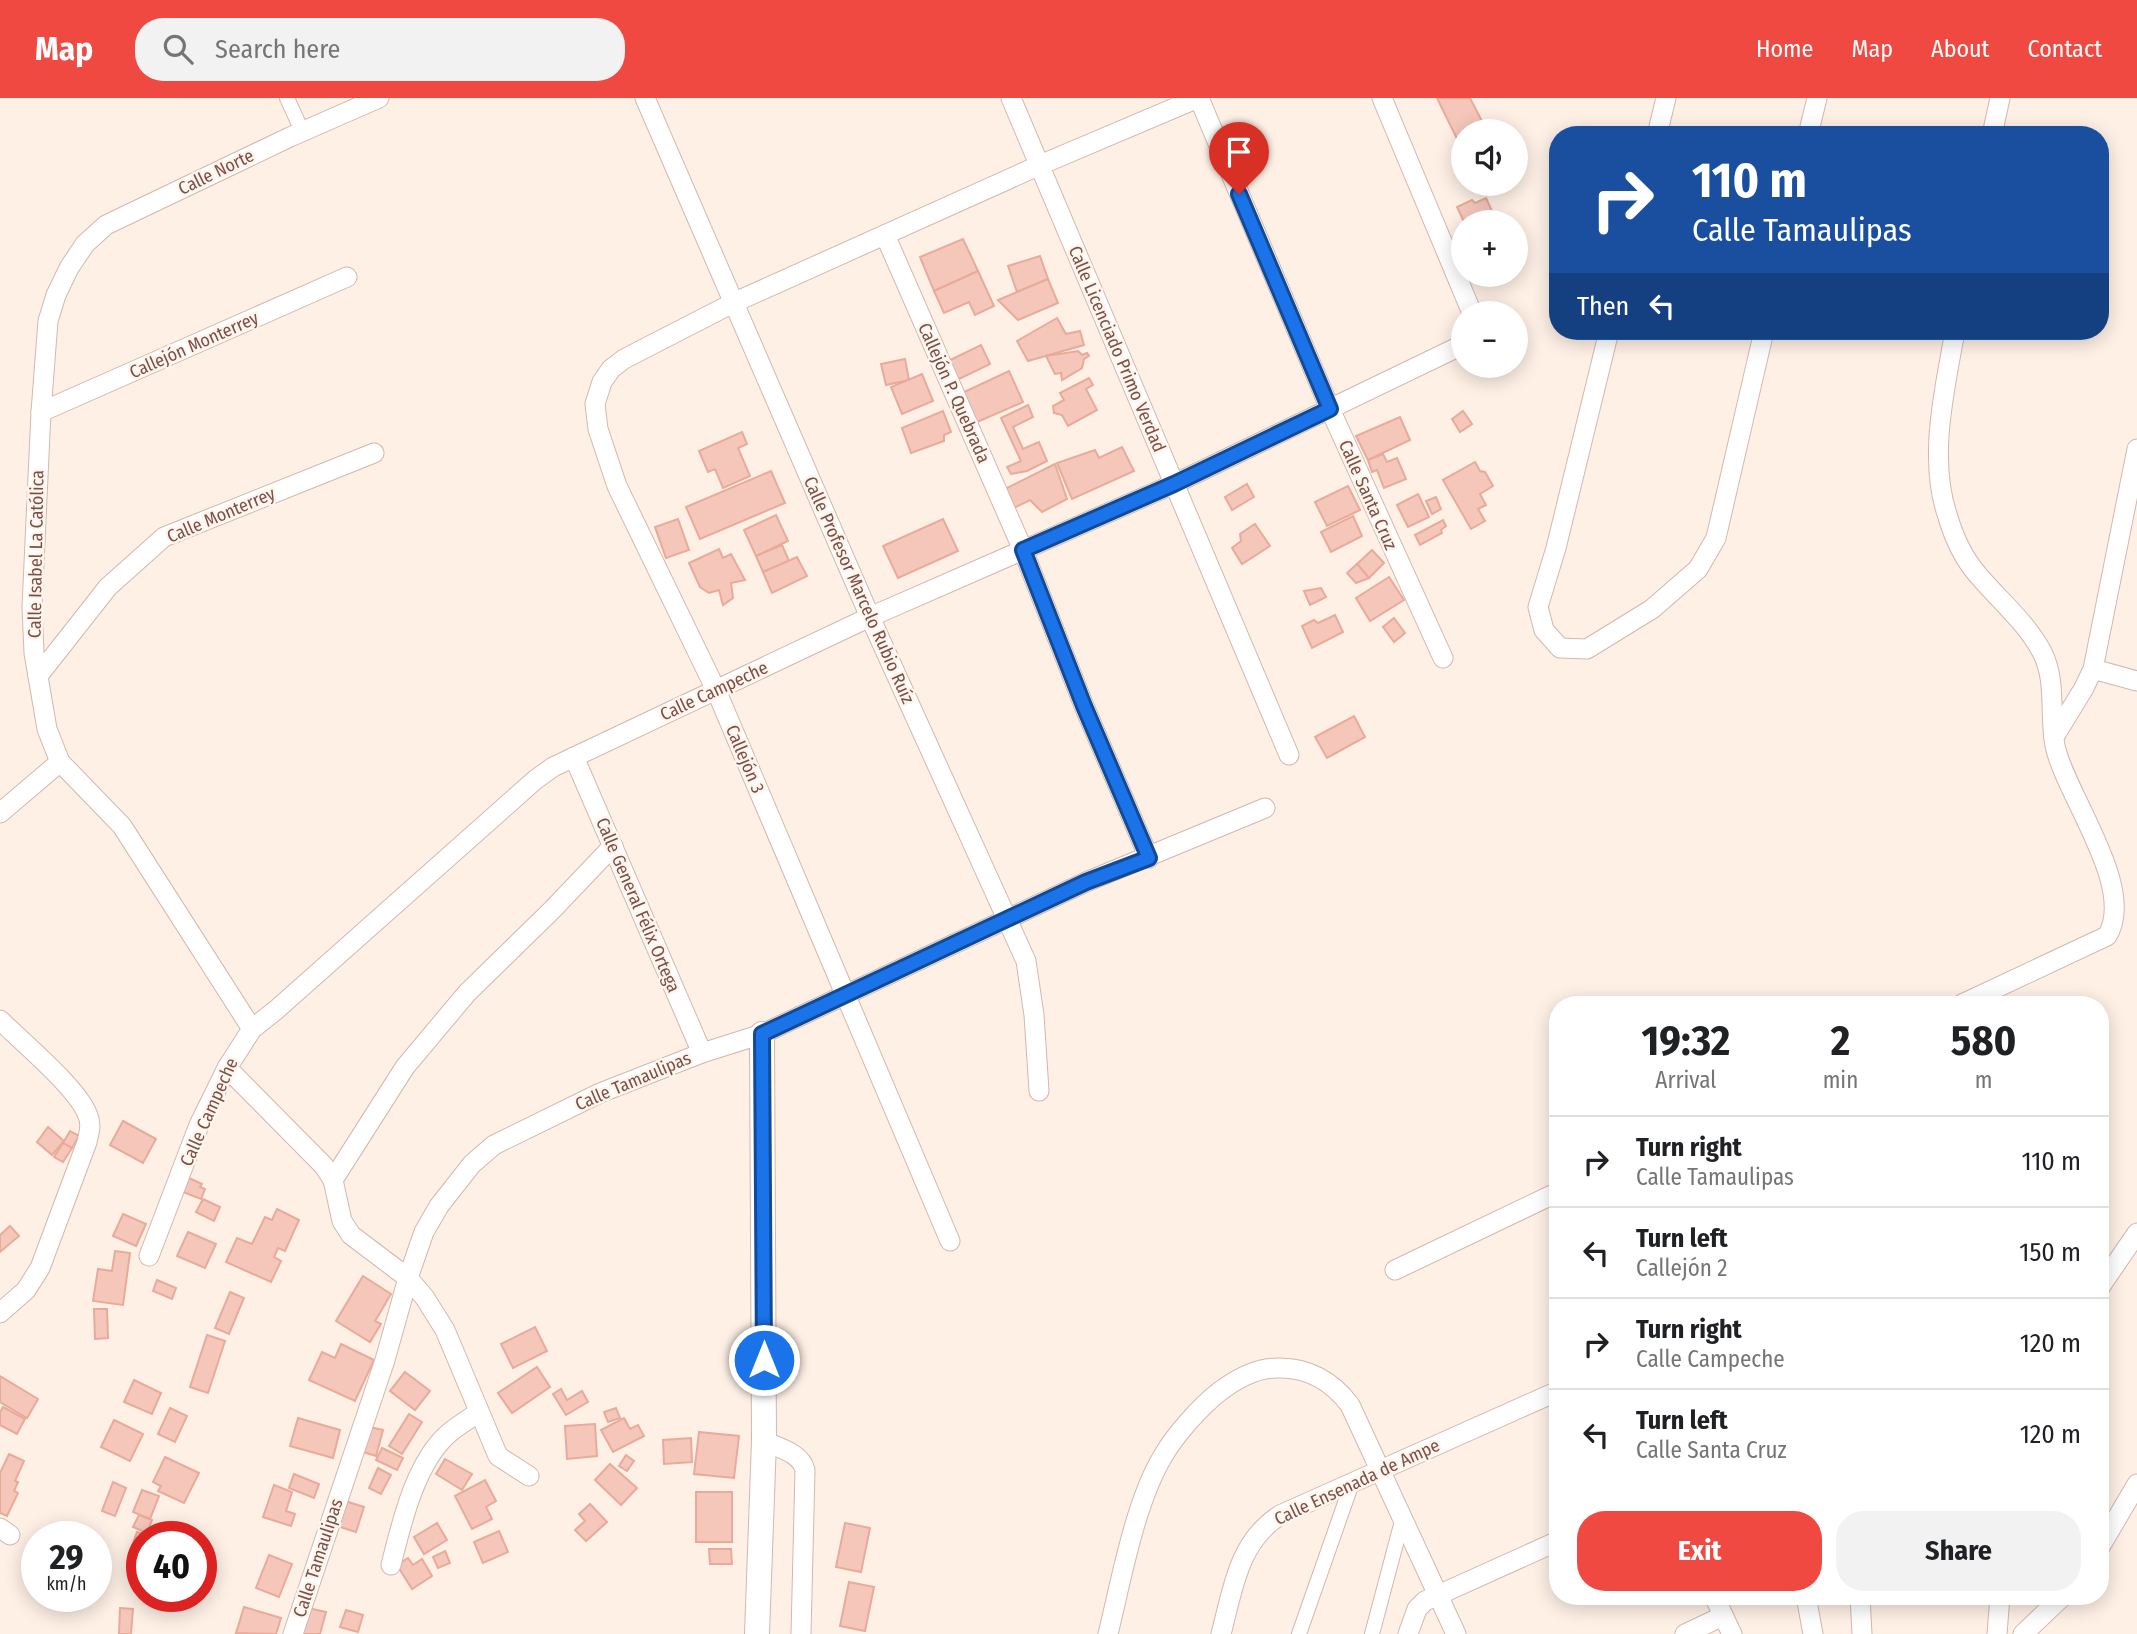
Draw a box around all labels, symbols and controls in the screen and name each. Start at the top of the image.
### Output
search box [135,18,625,81]
text: Map [35,29,93,69]
icon: search [159,30,197,68]
text: Search here [215,34,340,65]
text: Home [1756,35,1813,63]
text: Map [1851,35,1893,63]
text: About [1931,35,1989,63]
text: Contact [2027,35,2102,63]
map controls [1451,119,1528,378]
button: sound [1451,119,1528,196]
pin [1209,122,1269,194]
icon: arrive [1220,133,1258,171]
street label: Calle Norte [175,144,257,200]
text: 110 m [1692,151,1807,210]
icon: right [1577,154,1668,245]
button: + [1451,210,1528,287]
text: Calle Tamaulipas [1692,211,1912,249]
street label: Calle Licenciado Primo Verdad [1064,243,1170,455]
icon: left [1643,287,1681,325]
text: Then [1577,291,1629,322]
button: − [1451,301,1528,378]
street label: Callejón Monterrey [126,307,262,383]
street label: Callejón P. Quebrada [913,319,995,467]
street label: Calle Santa Cruz [1334,437,1402,553]
street label: Calle Isabel La Católica [24,470,48,638]
street label: Calle Profesor Marcelo Rubio Ruíz [799,473,919,707]
street label: Calle Monterrey [164,482,278,548]
street label: Calle Campeche [657,656,771,726]
street label: Callejón 3 [721,722,769,796]
street label: Calle General Félix Ortega [591,814,685,996]
text: 19:32 [1641,1016,1730,1066]
text: 2 [1831,1016,1850,1066]
text: 580 [1951,1016,2017,1066]
street label: Calle Tamaulipas [572,1047,694,1115]
street label: Calle Campeche [175,1054,243,1170]
text: Arrival [1655,1066,1716,1094]
text: min [1823,1066,1858,1094]
text: m [1975,1066,1992,1094]
text: Turn right [1636,1132,1742,1163]
icon: right [1577,1143,1615,1181]
text: 110 m [2021,1146,2081,1177]
text: Calle Tamaulipas [1636,1163,1794,1191]
text: Turn left [1636,1223,1728,1254]
icon: left [1577,1234,1615,1272]
text: 150 m [2019,1237,2081,1268]
text: Callejón 2 [1636,1254,1727,1282]
text: Turn right [1636,1314,1742,1345]
position arrow [727,1323,801,1397]
icon: right [1577,1325,1615,1363]
text: 120 m [2020,1328,2081,1359]
text: Calle Campeche [1636,1345,1785,1373]
text: Turn left [1636,1405,1728,1436]
icon: left [1577,1416,1615,1454]
text: 120 m [2020,1419,2081,1450]
street label: Calle Ensenada de Ampe [1271,1434,1443,1530]
text: Calle Santa Cruz [1636,1436,1787,1464]
street label: Calle Tamaulipas [288,1496,348,1620]
button: Exit [1577,1511,1822,1591]
button: Share [1836,1511,2081,1591]
speed limit sign: 40 [126,1521,217,1612]
text: 29 [49,1536,84,1578]
text: km/h [46,1573,87,1595]

